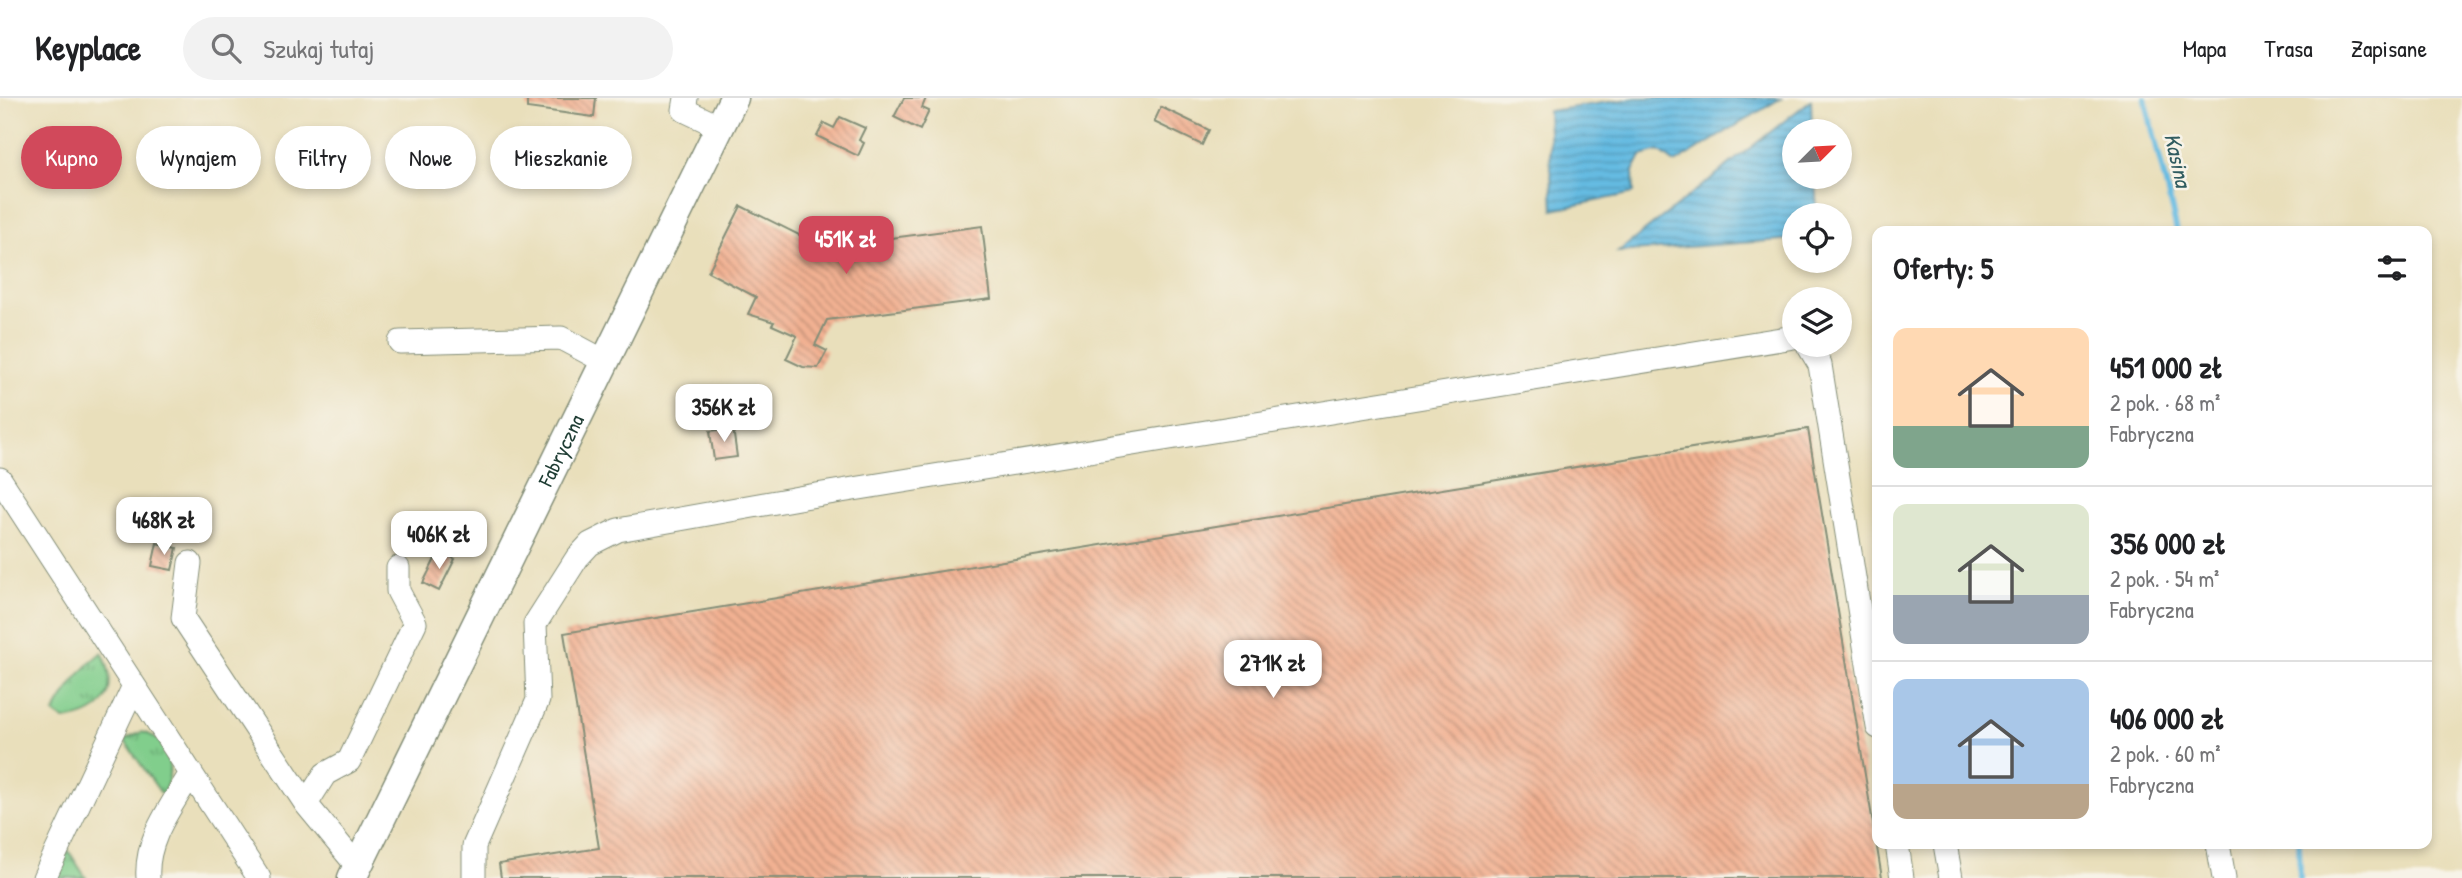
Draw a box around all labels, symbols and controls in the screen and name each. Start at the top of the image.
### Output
search box [183,17,673,80]
text: Keyplace [35,26,141,70]
icon: search [207,29,245,67]
text: Szukaj tutaj [263,31,374,66]
text: Mapa [2183,32,2226,64]
text: Trasa [2264,32,2313,64]
text: Zapisane [2351,32,2427,64]
north arrow [1782,119,1852,189]
map controls [1782,119,1852,357]
chip: Kupno [21,126,122,189]
chip: Wynajem [136,126,261,189]
chip: Filtry [275,126,371,189]
chip: Nowe [385,126,476,189]
chip: Mieszkanie [490,126,632,189]
water label: Kasina [2157,130,2200,192]
button: locate [1782,203,1852,273]
pin: 451K zł [781,216,911,276]
text: 451K zł [815,223,877,254]
text: Oferty: 5 [1893,248,1994,288]
icon: filters [2373,249,2411,287]
button: layers [1782,287,1852,357]
text: 451 000 zł [2110,347,2223,387]
icon: home [1949,356,2033,440]
pin: 356K zł [659,384,789,444]
text: 2 pok. · 68 m² [2110,387,2220,418]
text: 356K zł [691,391,757,422]
street label: Fabryczna [531,410,591,492]
text: Fabryczna [2110,418,2194,449]
pin: 468K zł [99,498,229,557]
text: 468K zł [132,504,196,535]
pin: 406K zł [374,512,504,571]
text: 406K zł [407,518,471,549]
text: 356 000 zł [2110,523,2226,563]
icon: home [1949,532,2033,616]
text: 2 pok. · 54 m² [2110,563,2219,594]
text: Fabryczna [2110,594,2194,625]
pin: 271K zł [1208,640,1338,700]
text: 271K zł [1240,647,1306,678]
text: 406 000 zł [2110,698,2225,738]
icon: home [1949,707,2033,791]
text: 2 pok. · 60 m² [2110,738,2221,769]
text: Fabryczna [2110,769,2194,800]

